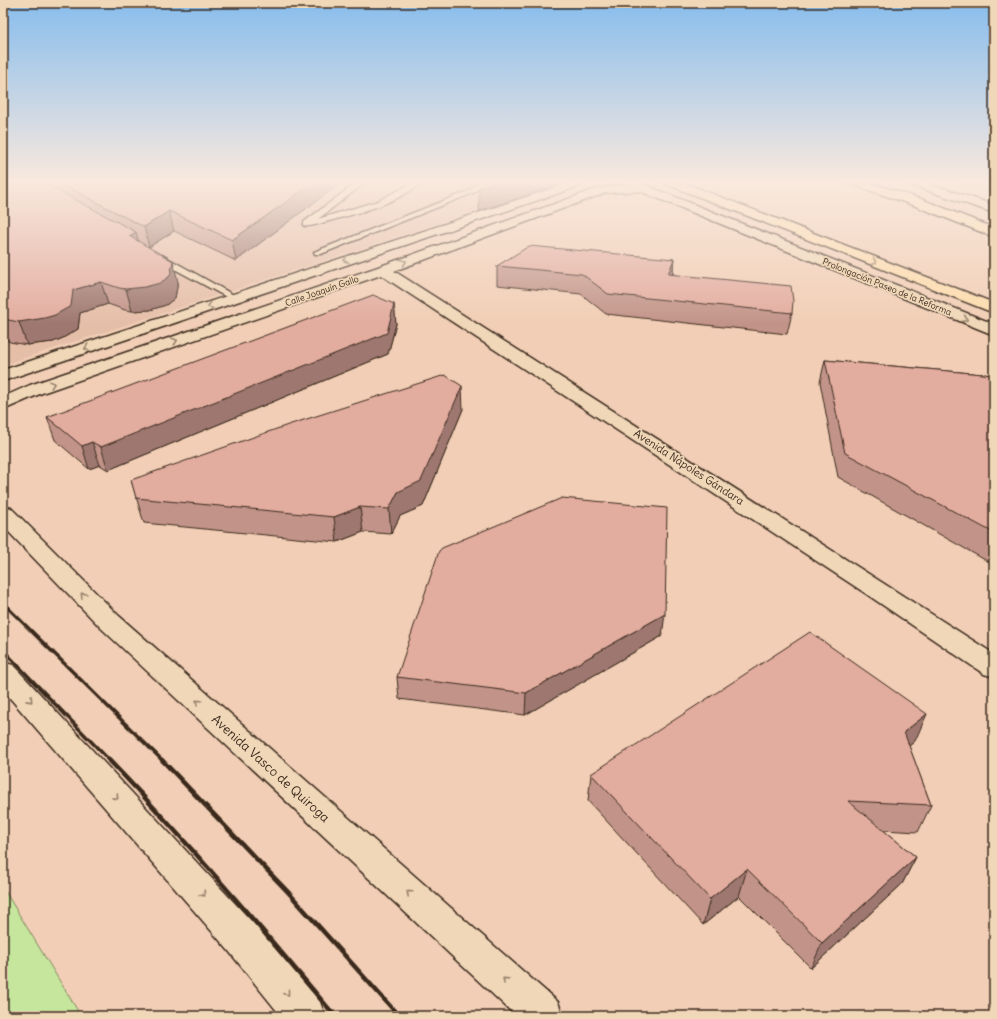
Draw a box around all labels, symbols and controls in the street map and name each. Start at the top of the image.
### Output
one-way arrow [343,256,350,264]
street label: Prolongación Paseo de la Reforma [821,256,953,318]
one-way arrow [870,257,877,265]
one-way arrow [400,258,407,267]
street label: Calle Joaquín Gallo [284,273,360,308]
one-way arrow [206,301,213,310]
one-way arrow [961,314,968,322]
one-way arrow [171,338,178,346]
one-way arrow [83,343,90,351]
one-way arrow [48,380,55,388]
street label: Avenida Nápoles Gándara [631,426,747,508]
one-way arrow [80,592,87,600]
one-way arrow [25,695,32,703]
one-way arrow [195,700,203,707]
street label: Avenida Vasco de Quiroga [208,711,333,826]
one-way arrow [112,792,119,800]
one-way arrow [198,889,206,897]
one-way arrow [406,890,414,898]
one-way arrow [503,978,510,985]
one-way arrow [283,988,290,995]

